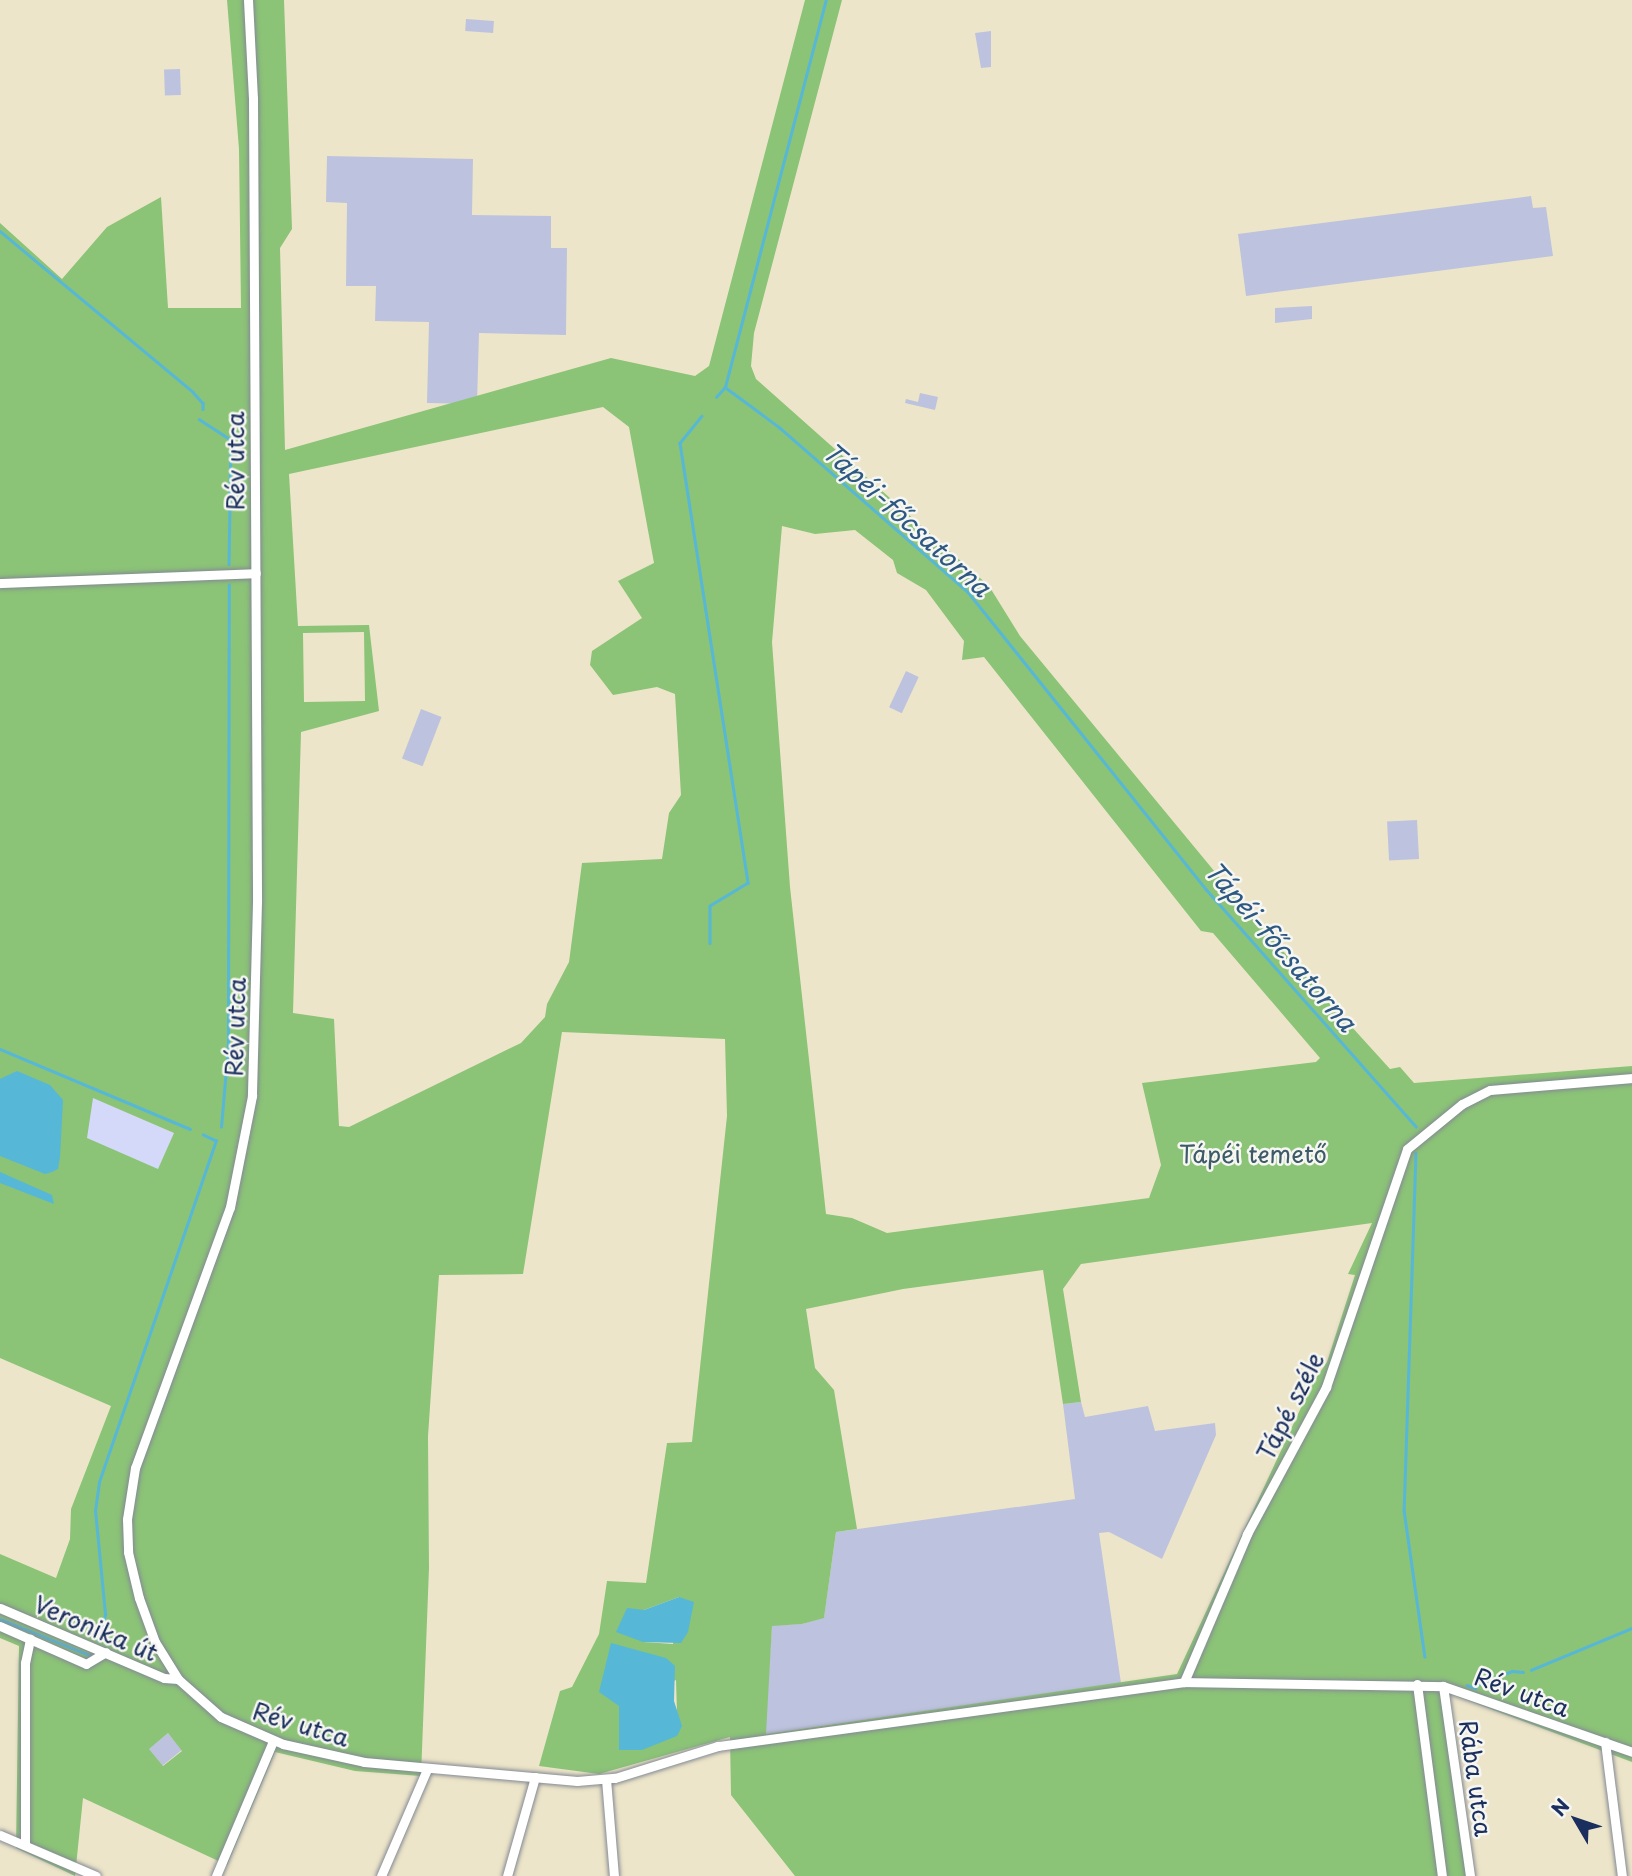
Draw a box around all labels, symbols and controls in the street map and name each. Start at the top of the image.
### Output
street label: Rév utca [221,411,249,511]
water label: Tápéi-főcsatorna [817,436,997,602]
water label: Tápéi-főcsatorna [1199,855,1363,1037]
street label: Rév utca [219,976,251,1078]
park label: Tápéi temető [1178,1140,1328,1168]
street label: Tápé széle [1251,1347,1329,1465]
street label: Veronika út [29,1589,163,1667]
street label: Rév utca [1470,1661,1574,1723]
street label: Rév utca [249,1696,353,1752]
street label: Rába utca [1453,1717,1499,1839]
north arrow [1541,1785,1611,1855]
text: N [1544,1792,1575,1821]

